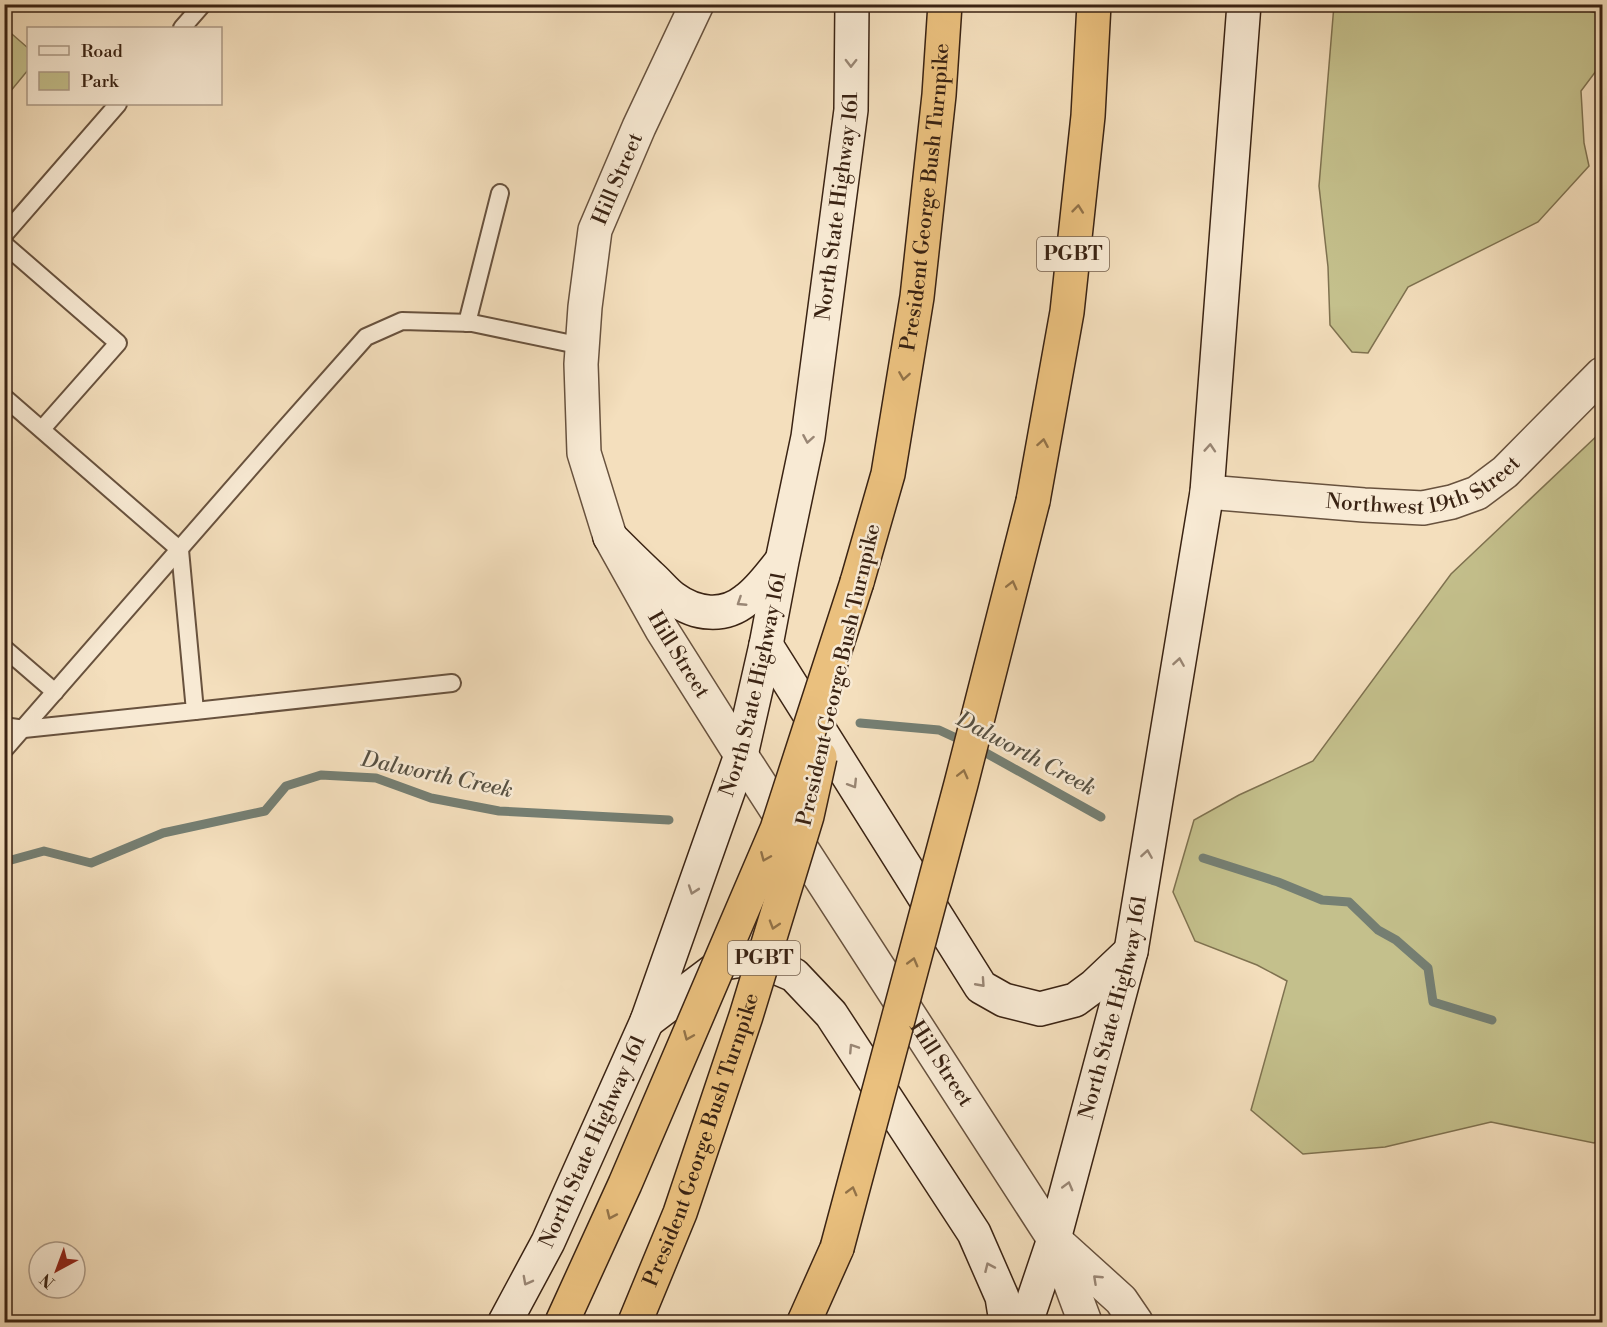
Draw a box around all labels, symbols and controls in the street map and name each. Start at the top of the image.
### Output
legend [27,27,222,105]
text: Road [81,40,124,63]
street label: President George Bush Turnpike [895,42,955,353]
one-way arrow [845,58,858,67]
text: Park [81,70,120,93]
street label: North State Highway 161 [810,92,864,322]
street label: Hill Street [587,129,649,229]
one-way arrow [1071,204,1084,213]
road number: PGBT [1037,237,1109,271]
one-way arrow [898,370,911,380]
one-way arrow [802,435,814,444]
one-way arrow [1036,439,1049,449]
one-way arrow [1203,443,1216,453]
street label: Northwest 19th Street [1325,450,1527,521]
street label: President George Bush Turnpike [792,521,886,829]
street label: North State Highway 161 [714,570,793,800]
one-way arrow [1004,580,1017,590]
one-way arrow [737,595,748,606]
street label: Hill Street [641,607,715,704]
one-way arrow [1172,657,1184,666]
water label: Dalworth Creek [951,705,1100,802]
water label: Dalworth Creek [358,746,515,804]
one-way arrow [956,769,969,779]
one-way arrow [846,778,858,788]
one-way arrow [1140,849,1153,859]
one-way arrow [760,850,772,861]
one-way arrow [688,884,701,895]
street label: North State Highway 161 [1074,893,1153,1122]
one-way arrow [769,919,781,930]
road number: PGBT [728,941,800,975]
one-way arrow [906,957,918,968]
one-way arrow [974,976,985,987]
street label: President George Bush Turnpike [638,990,765,1291]
street label: Hill Street [903,1016,978,1112]
one-way arrow [683,1030,695,1041]
street label: North State Highway 161 [534,1031,652,1252]
one-way arrow [849,1044,860,1055]
one-way arrow [1061,1182,1074,1192]
one-way arrow [845,1186,857,1197]
one-way arrow [606,1208,618,1219]
north arrow [27,1240,87,1300]
one-way arrow [984,1262,996,1273]
text: N [36,1269,59,1292]
one-way arrow [523,1275,534,1286]
one-way arrow [1093,1275,1104,1286]

